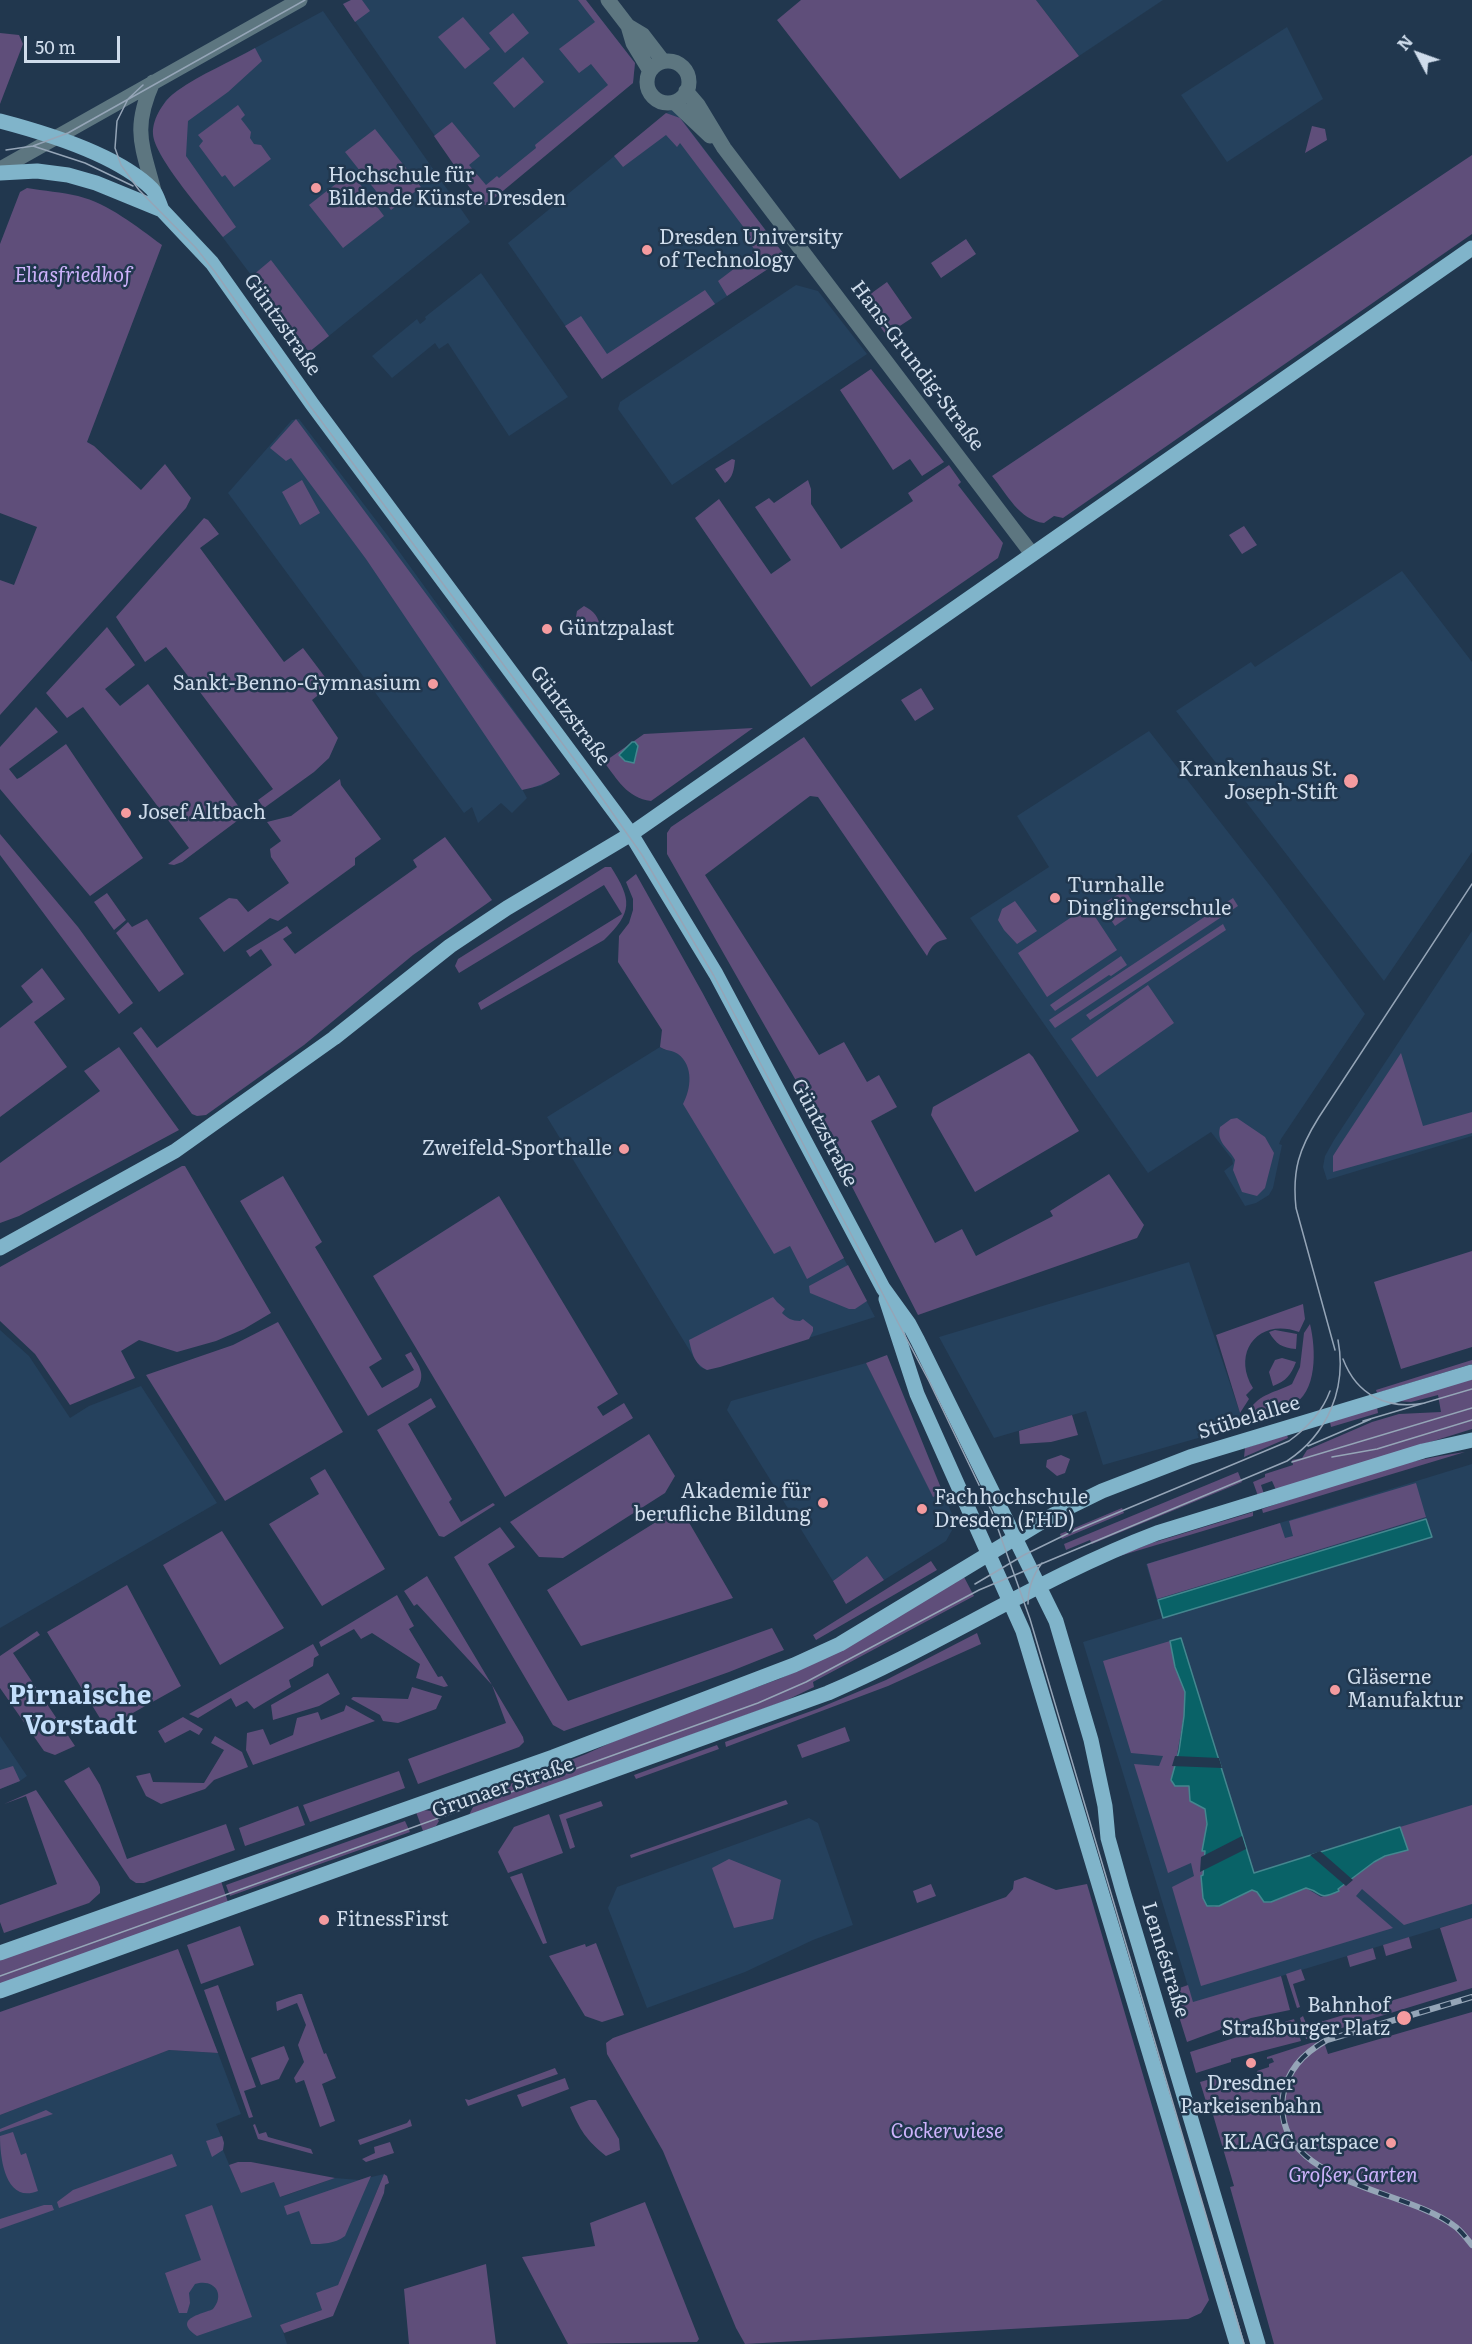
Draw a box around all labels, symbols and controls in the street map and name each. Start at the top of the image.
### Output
scale bar [27,24,123,62]
north arrow [1388,24,1448,84]
text: N [1391,29,1418,55]
text: 50 m [35,33,76,60]
place label: Hochschule für Bildende Künste Dresden [328,164,566,211]
marker: Hochschule für Bildende Künste Dresden [309,181,323,195]
place label: Dresden University of Technology [659,226,843,273]
marker: Dresden University of Technology [640,243,654,257]
park label: Eliasfriedhof [14,264,132,288]
street label: Güntzstraße [238,269,326,381]
street label: Hans-Grundig-Straße [845,276,989,456]
place label: Güntzpalast [559,617,674,641]
marker: Güntzpalast [540,622,554,636]
street label: Güntzstraße [525,661,615,771]
place label: Sankt-Benno-Gymnasium [173,672,421,696]
marker: Sankt-Benno-Gymnasium [426,677,440,691]
place label: Krankenhaus St. Joseph-Stift [1179,758,1338,805]
marker: Krankenhaus St. Joseph-Stift [1342,772,1360,790]
place label: Josef Altbach [138,801,266,825]
marker: Josef Altbach [119,806,133,820]
place label: Turnhalle Dinglingerschule [1067,874,1231,921]
marker: Turnhalle Dinglingerschule [1048,891,1062,905]
street label: Güntzstraße [786,1075,862,1191]
place label: Zweifeld-Sporthalle [422,1137,612,1161]
marker: Zweifeld-Sporthalle [617,1142,631,1156]
street label: Stübelallee [1195,1391,1303,1445]
place label: Akademie für berufliche Bildung [634,1480,811,1527]
place label: Fachhochschule Dresden (FHD) [934,1486,1088,1533]
marker: Akademie für berufliche Bildung [816,1496,830,1510]
marker: Fachhochschule Dresden (FHD) [915,1502,929,1516]
place label: Gläserne Manufaktur [1347,1666,1463,1713]
district label: Pirnaische Vorstadt [9,1680,151,1742]
marker: Gläserne Manufaktur [1328,1683,1342,1697]
street label: Grunaer Straße [429,1753,577,1823]
street label: Lennéstraße [1136,1899,1194,2021]
place label: FitnessFirst [336,1908,448,1932]
marker: FitnessFirst [317,1913,331,1927]
place label: Bahnhof Straßburger Platz [1222,1994,1390,2041]
marker: Bahnhof Straßburger Platz [1395,2009,1413,2027]
marker: Dresdner Parkeisenbahn [1244,2056,1258,2070]
place label: Dresdner Parkeisenbahn [1180,2072,1322,2119]
park label: Cockerwiese [891,2120,1003,2144]
place label: KLAGG artspace [1223,2131,1379,2155]
marker: KLAGG artspace [1384,2136,1398,2150]
park label: Großer Garten [1288,2164,1418,2188]

